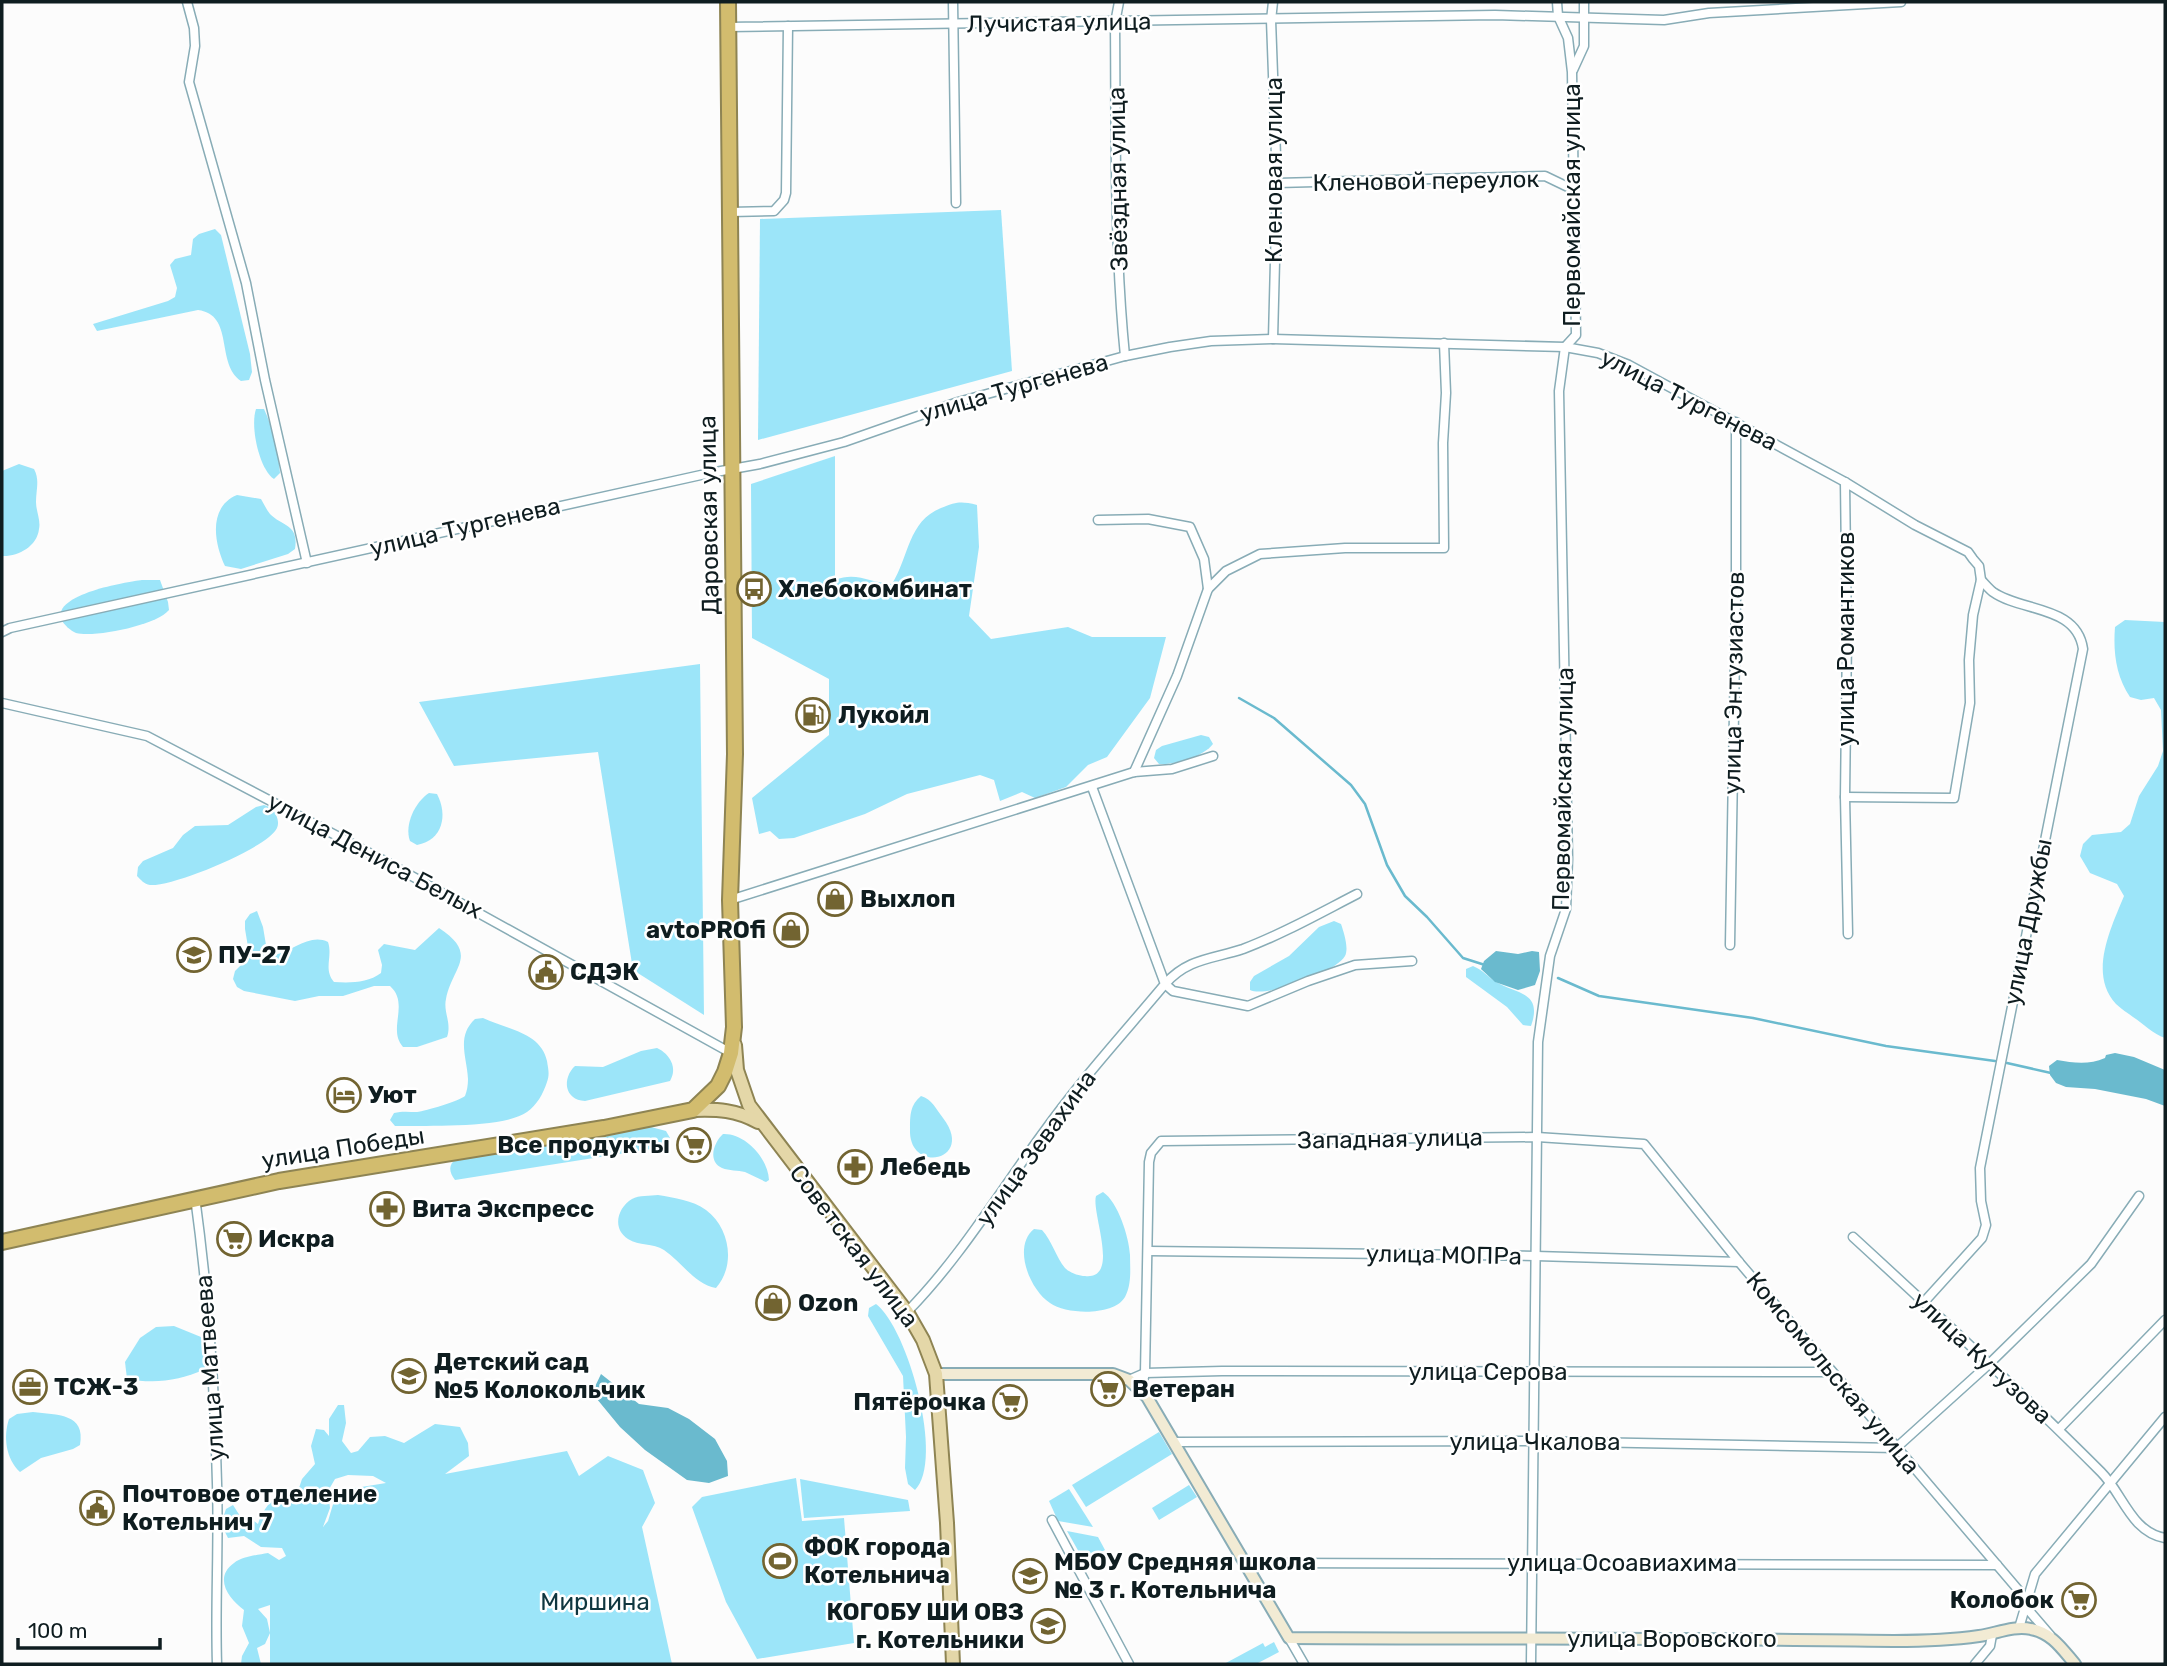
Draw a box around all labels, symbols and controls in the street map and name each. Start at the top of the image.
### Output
street label: Лучистая улица [966,7,1152,39]
street label: Кленовая улица [1260,77,1288,263]
street label: Первомайская улица [1558,83,1586,327]
street label: Звёздная улица [1102,87,1134,271]
street label: Кленовой переулок [1312,165,1540,197]
street label: улица Тургенева [1596,343,1782,457]
street label: улица Тургенева [917,348,1111,428]
street label: Даровская улица [693,415,725,615]
street label: улица Тургенева [367,491,563,563]
street label: улица Романтиков [1832,532,1860,746]
bus stop icon: Хлебокомбинат [735,570,773,608]
street label: улица Энтузиастов [1718,571,1750,795]
place label: Хлебокомбинат [778,575,972,603]
street label: Первомайская улица [1547,667,1579,911]
fuel station icon: Лукойл [794,696,832,734]
place label: Лукойл [838,701,930,729]
street label: улица Дениса Белых [263,787,487,925]
street label: улица Дружбы [1998,836,2058,1008]
shop icon: Выхлоп [816,880,854,918]
place label: Выхлоп [860,885,956,913]
shop icon: avtoPROfi [772,911,810,949]
place label: avtoPROfi [646,916,766,944]
school or university icon: ПУ-27 [175,936,213,974]
place label: ПУ-27 [218,941,291,969]
public building icon: СДЭК [527,953,565,991]
place label: СДЭК [570,958,639,986]
street label: улица Зевахина [970,1065,1102,1231]
hotel icon: Уют [325,1076,363,1114]
place label: Уют [368,1081,417,1109]
street label: улица Победы [260,1121,426,1175]
street label: Западная улица [1297,1123,1483,1155]
supermarket icon: Все продукты [675,1126,713,1164]
place label: Все продукты [497,1131,670,1159]
pharmacy icon: Лебедь [836,1148,874,1186]
place label: Лебедь [880,1153,971,1181]
street label: Советская улица [784,1159,924,1333]
pharmacy icon: Вита Экспресс [368,1190,406,1228]
place label: Вита Экспресс [412,1195,594,1223]
supermarket icon: Искра [215,1220,253,1258]
place label: Искра [258,1225,335,1253]
street label: улица МОПРа [1366,1240,1522,1270]
street label: Комсомольская улица [1740,1266,1926,1480]
street label: улица Матвеева [190,1274,230,1462]
shop icon: Ozon [754,1284,792,1322]
street label: улица Кутузова [1906,1286,2058,1430]
place label: Ozon [798,1289,858,1317]
place label: Детский сад №5 Колокольчик [434,1348,646,1404]
school or university icon: Детский сад №5 Колокольчик [390,1357,428,1395]
street label: улица Серова [1408,1358,1568,1386]
office icon: ТСЖ-3 [11,1368,49,1406]
supermarket icon: Ветеран [1089,1370,1127,1408]
place label: ТСЖ-3 [54,1373,139,1401]
place label: Ветеран [1132,1375,1235,1403]
supermarket icon: Пятёрочка [991,1383,1029,1421]
place label: Пятёрочка [853,1388,986,1416]
street label: улица Чкалова [1449,1428,1621,1456]
place label: Почтовое отделение Котельнич 7 [122,1480,377,1536]
public building icon: Почтовое отделение Котельнич 7 [78,1489,116,1527]
place label: ФОК города Котельнича [804,1533,951,1589]
sports icon: ФОК города Котельнича [761,1542,799,1580]
place label: МБОУ Средняя школа № 3 г. Котельнича [1054,1548,1316,1604]
street label: улица Осоавиахима [1507,1549,1737,1577]
school or university icon: МБОУ Средняя школа № 3 г. Котельнича [1011,1557,1049,1595]
supermarket icon: Колобок [2060,1581,2098,1619]
place label: Колобок [1950,1586,2054,1614]
park label: Миршина [540,1588,650,1616]
place label: КОГОБУ ШИ ОВЗ г. Котельники [826,1598,1024,1654]
scale bar [18,1606,159,1650]
school or university icon: КОГОБУ ШИ ОВЗ г. Котельники [1029,1607,1067,1645]
text: 100 m [28,1618,87,1643]
street label: улица Воровского [1567,1625,1777,1653]

